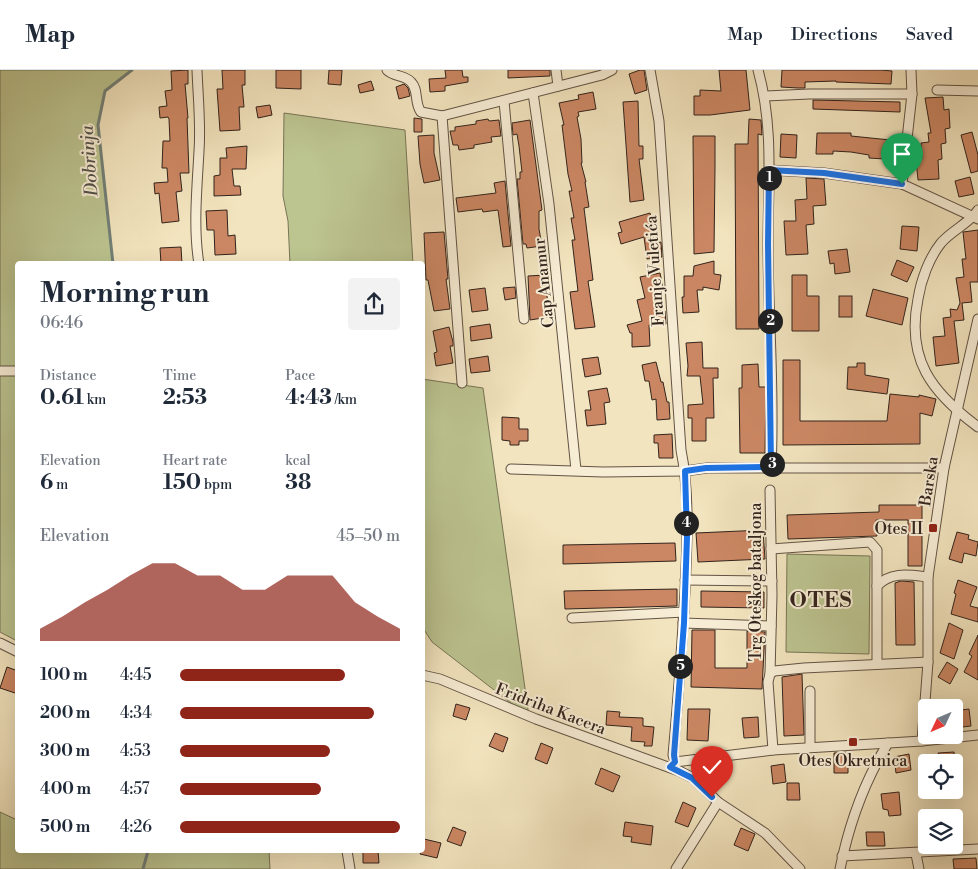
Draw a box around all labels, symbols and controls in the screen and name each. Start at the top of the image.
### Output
text: Map [25,20,75,50]
text: Map [727,23,763,46]
text: Directions [791,23,878,46]
text: Saved [906,23,953,46]
water label: Dobrinja [75,124,104,198]
pin [881,133,923,184]
icon: arrive [888,140,916,168]
pin: 1 [756,166,782,190]
text: 1 [766,169,773,187]
street label: Franje Vuletića [641,214,669,327]
street label: Cap Anamur [529,237,559,329]
text: Morning run [40,276,209,311]
button: share [348,278,400,330]
pin: 2 [758,308,782,334]
text: 2 [766,312,775,330]
text: 06:46 [40,313,83,333]
text: Distance [40,367,97,385]
text: Time [163,367,196,385]
text: Pace [285,367,315,385]
text: 0.61 [40,385,84,411]
text: 2:53 [163,385,207,411]
text: 4:43 [285,385,332,411]
text: km [84,391,106,409]
text: /km [332,391,357,409]
text: Elevation [40,452,101,470]
text: Heart rate [163,452,227,470]
text: kcal [285,452,311,470]
pin: 3 [760,452,784,476]
street label: Barska [915,454,943,509]
text: 3 [768,455,777,473]
text: 6 [40,470,53,496]
text: 150 [163,470,201,496]
text: 38 [285,470,311,496]
text: m [53,476,68,494]
text: bpm [201,476,232,494]
street label: Trg Oteškog bataljona [746,502,766,661]
pin: 4 [674,510,698,536]
text: 4 [682,514,691,532]
place label: Otes II [874,519,923,539]
marker: Otes II [927,522,939,534]
text: Elevation [40,526,109,546]
text: 45–50 m [336,526,400,546]
district label: OTES [789,588,853,614]
pin: 5 [668,654,692,678]
text: 5 [676,657,685,675]
text: 100 m [40,665,88,685]
text: 4:45 [120,665,151,685]
street label: Fridriha Kacera [492,679,610,740]
north arrow [918,699,962,744]
map controls [918,699,963,854]
text: 200 m [40,703,90,723]
text: 4:34 [120,703,152,723]
marker: Otes Okretnica [847,736,859,748]
text: 300 m [40,741,90,761]
text: 4:53 [120,741,151,761]
pin [691,746,733,797]
place label: Otes Okretnica [799,751,908,771]
icon: check [698,753,726,781]
button: locate [918,754,963,799]
text: 400 m [40,779,91,799]
text: 4:57 [120,779,149,799]
button: layers [918,809,963,854]
text: 500 m [40,817,90,837]
text: 4:26 [120,817,152,837]

